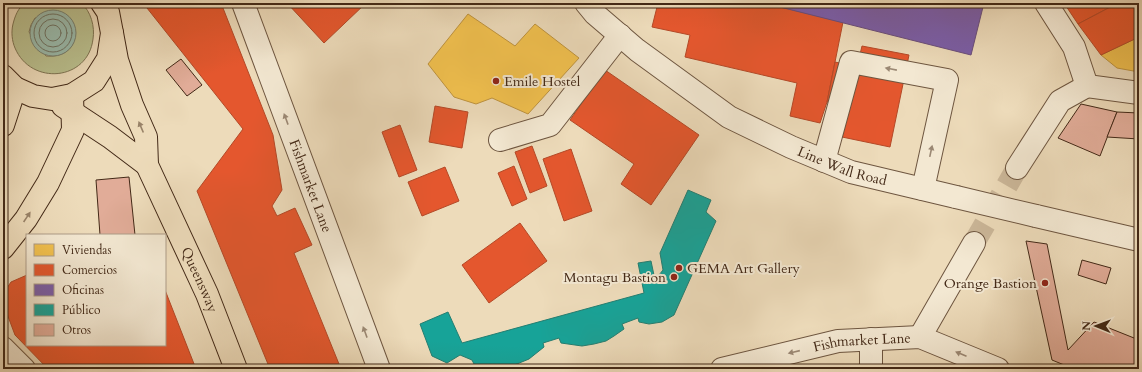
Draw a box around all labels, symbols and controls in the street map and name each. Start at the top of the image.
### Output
one-way arrow [884,66,897,72]
place label: Emile Hostel [504,72,581,91]
marker: Emile Hostel [491,76,501,86]
one-way arrow [283,112,289,124]
one-way arrow [138,120,144,132]
street label: Fishmarket Lane [284,137,336,235]
street label: Line Wall Road [794,142,889,190]
one-way arrow [929,145,935,157]
one-way arrow [23,212,31,222]
legend [26,234,166,346]
text: Viviendas [62,242,112,258]
street label: Queensway [176,244,222,316]
place label: GEMA Art Gallery [687,259,801,278]
text: Comercios [62,262,117,278]
marker: GEMA Art Gallery [674,263,684,273]
place label: Montagu Bastion [563,268,666,287]
marker: Montagu Bastion [669,272,679,282]
place label: Orange Bastion [944,274,1037,293]
marker: Orange Bastion [1040,278,1050,288]
text: Oficinas [62,282,104,298]
text: Público [62,302,101,318]
north arrow [1076,306,1116,346]
text: N [1079,320,1094,331]
text: Otros [62,322,91,338]
one-way arrow [362,326,368,338]
street label: Fishmarket Lane [811,328,911,357]
one-way arrow [788,349,800,355]
one-way arrow [956,351,967,357]

